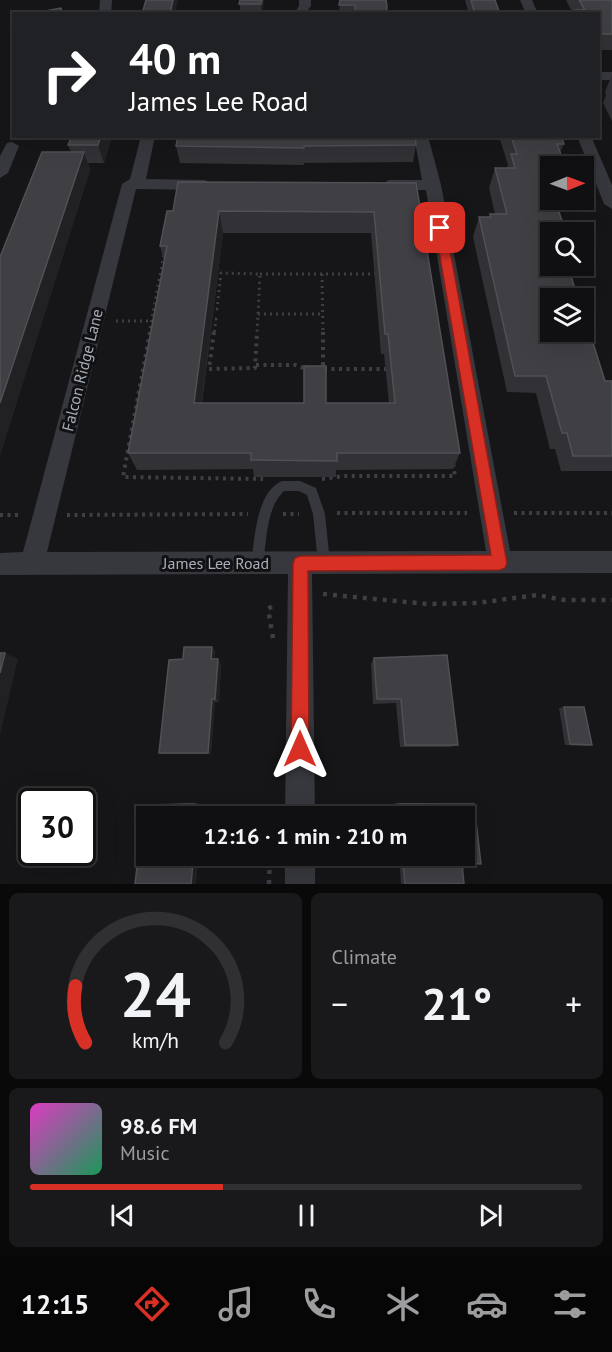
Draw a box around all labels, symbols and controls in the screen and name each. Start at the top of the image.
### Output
text: 40 m [129,31,221,86]
icon: right [30,36,108,114]
text: James Lee Road [129,84,308,118]
north arrow [540,156,594,210]
map controls [540,156,594,342]
pin [414,202,465,253]
icon: arrive [423,211,456,244]
button: search [540,222,594,276]
button: layers [540,288,594,342]
street label: Falcon Ridge Lane [57,307,107,433]
street label: James Lee Road [162,553,269,573]
position arrow [268,717,332,781]
speed limit sign: 30 [18,788,96,866]
text: 12:16 · 1 min · 210 m [204,822,407,850]
text: Climate [332,944,397,970]
text: 24 [120,953,191,1034]
text: 21° [421,974,492,1032]
text: − [332,982,348,1025]
text: + [565,982,582,1025]
text: km/h [132,1026,179,1054]
text: 98.6 FM [120,1112,197,1140]
text: Music [120,1140,169,1166]
icon: previous [106,1199,139,1232]
icon: pause [290,1199,323,1232]
icon: next [474,1199,507,1232]
icon: directions [131,1283,173,1325]
icon: music [215,1283,257,1325]
icon: phone [298,1283,340,1325]
icon: climate [382,1283,424,1325]
icon: car [466,1283,508,1325]
icon: filters [549,1283,591,1325]
text: 12:15 [21,1287,89,1321]

